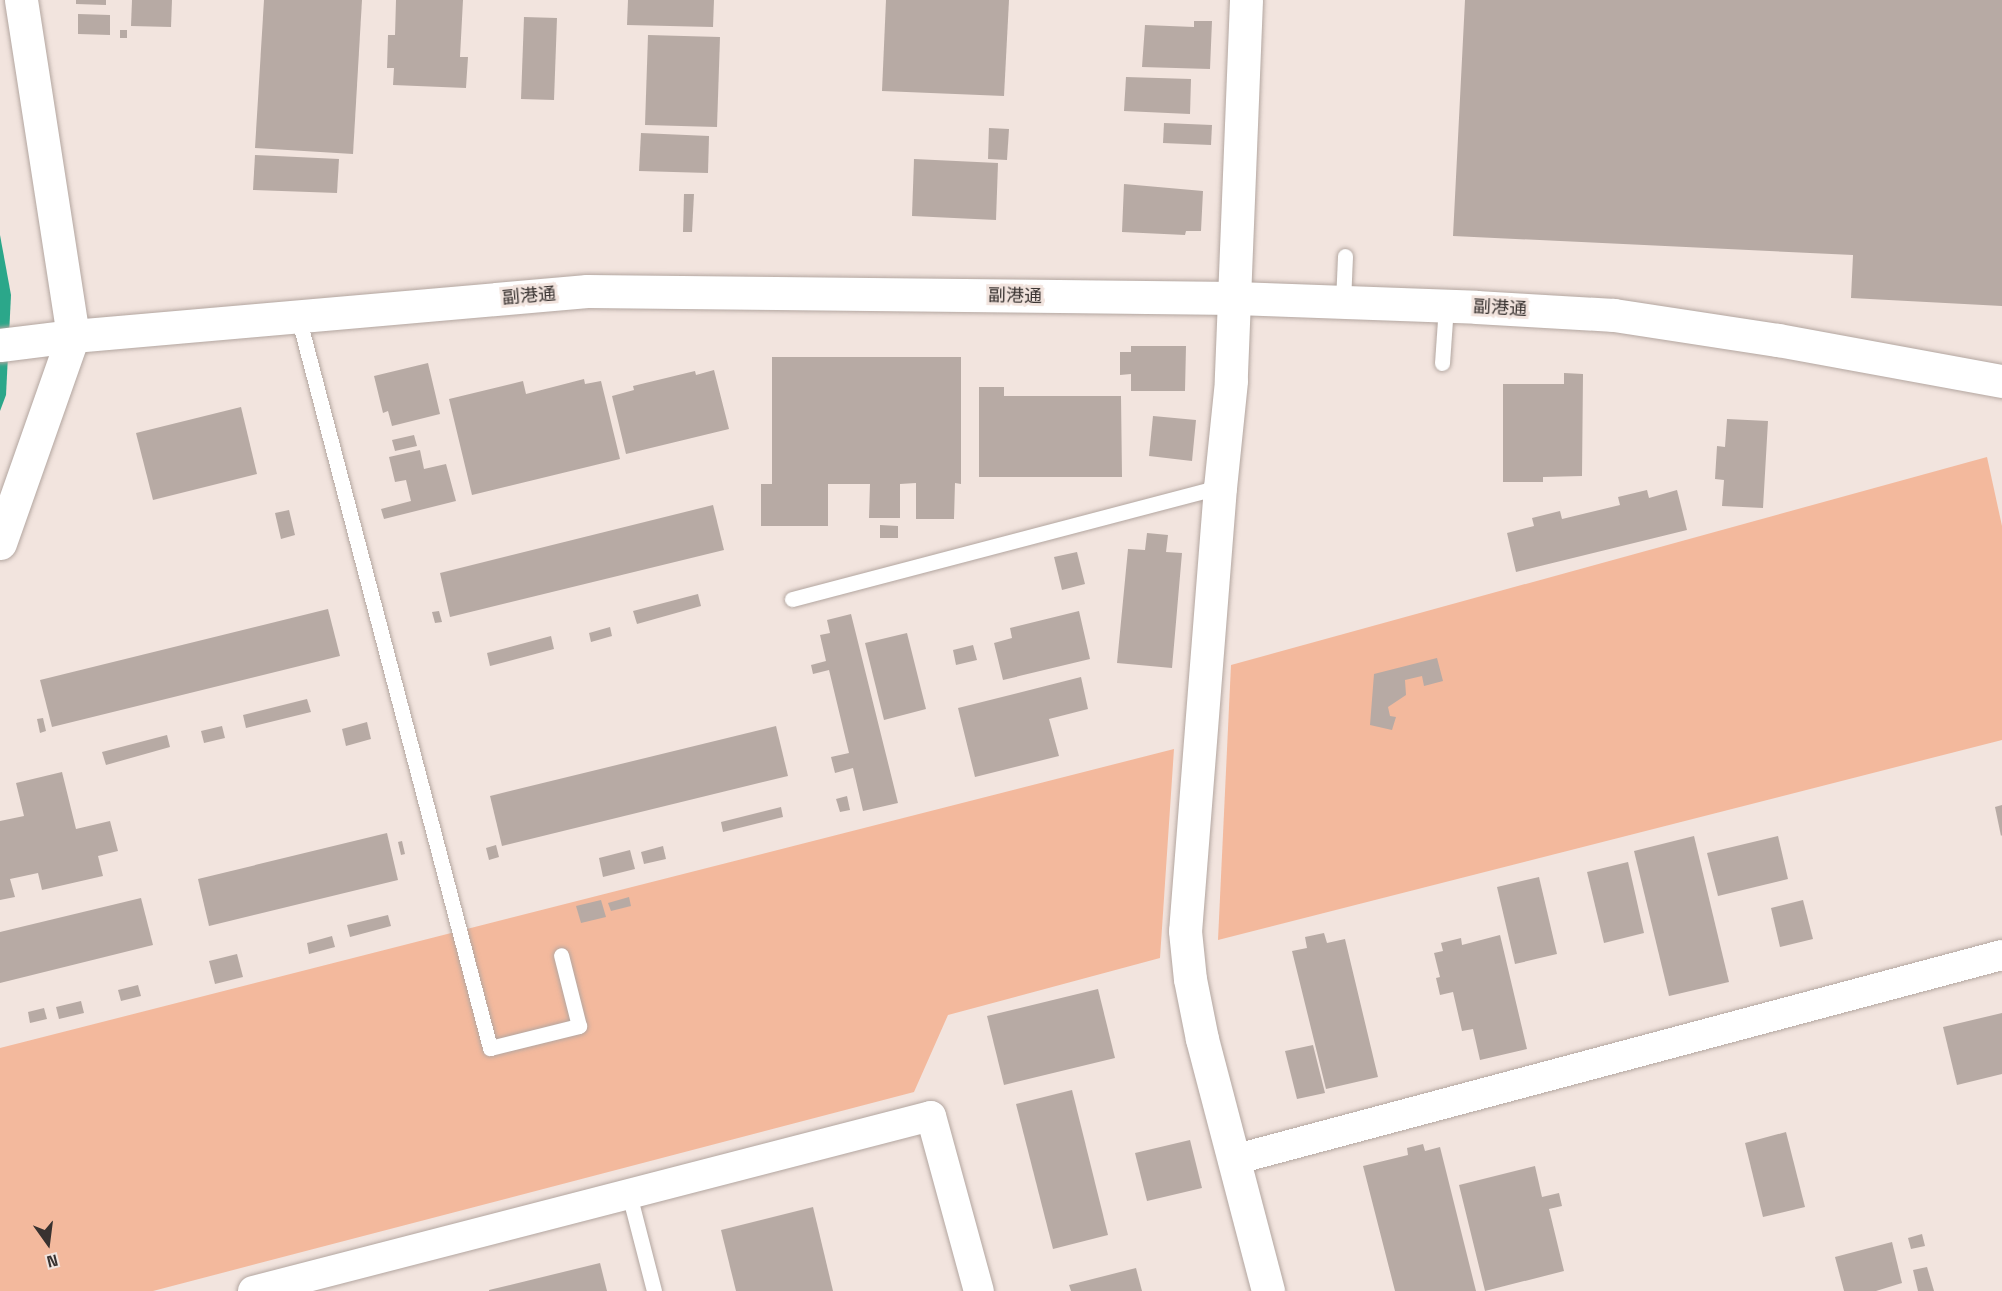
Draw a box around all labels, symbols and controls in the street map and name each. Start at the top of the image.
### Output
street label: 副港通 [501,283,557,309]
street label: 副港通 [988,285,1042,307]
street label: 副港通 [1472,296,1528,320]
north arrow [18,1213,78,1273]
text: N [45,1249,60,1272]

